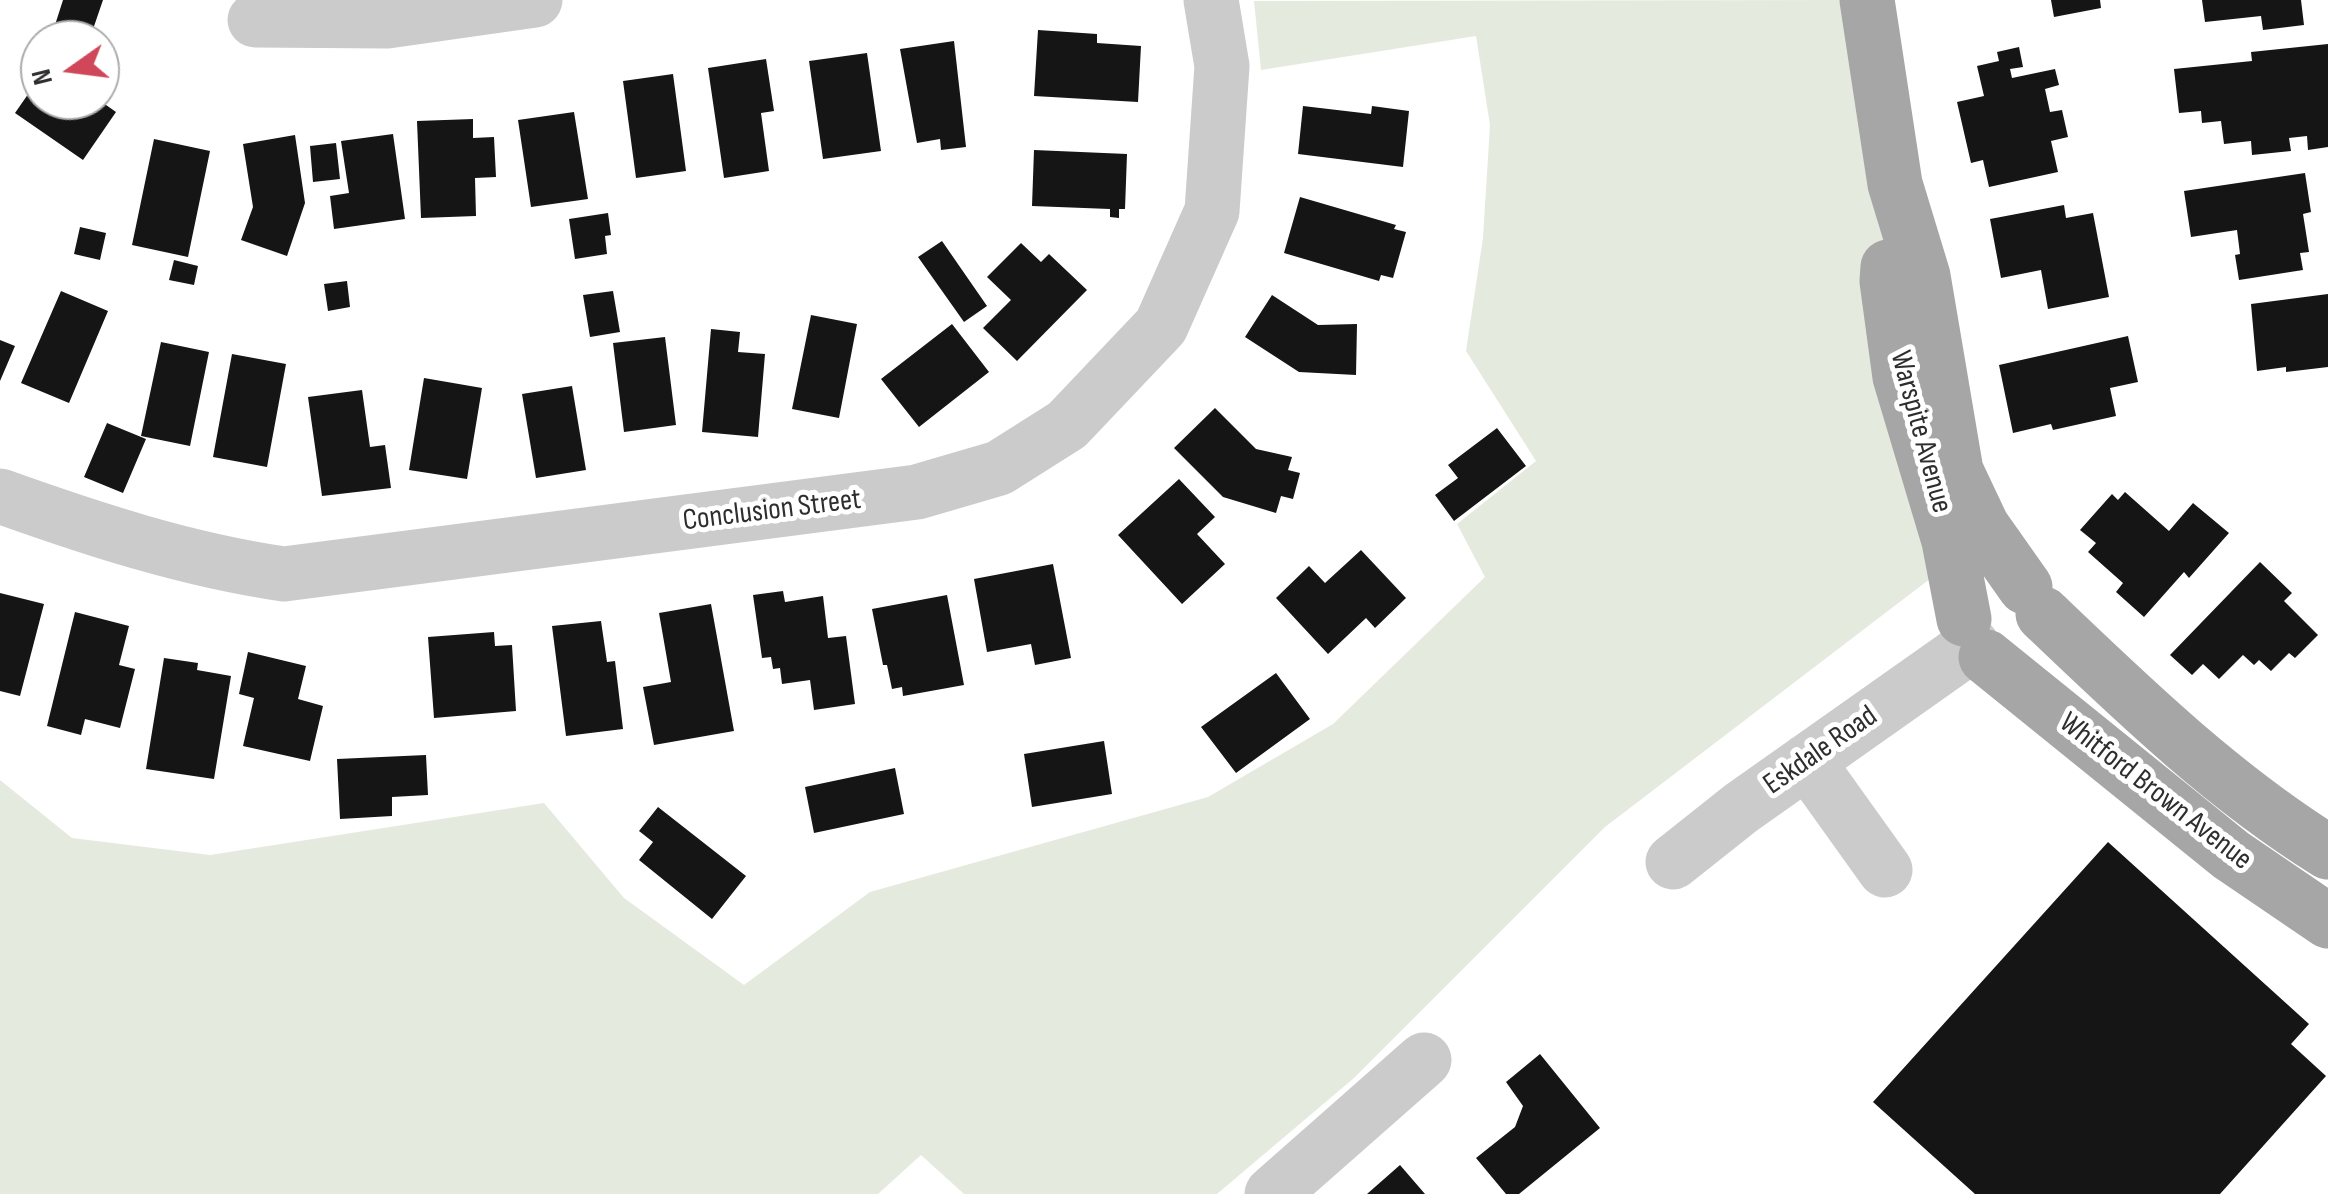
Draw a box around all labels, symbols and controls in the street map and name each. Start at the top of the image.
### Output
north arrow [20,20,120,120]
text: N [25,66,60,88]
street label: Warspite Avenue [1881,347,1959,517]
street label: Conclusion Street [681,482,863,540]
street label: Eskdale Road [1757,699,1885,803]
street label: Whitford Brown Avenue [2051,706,2259,878]

